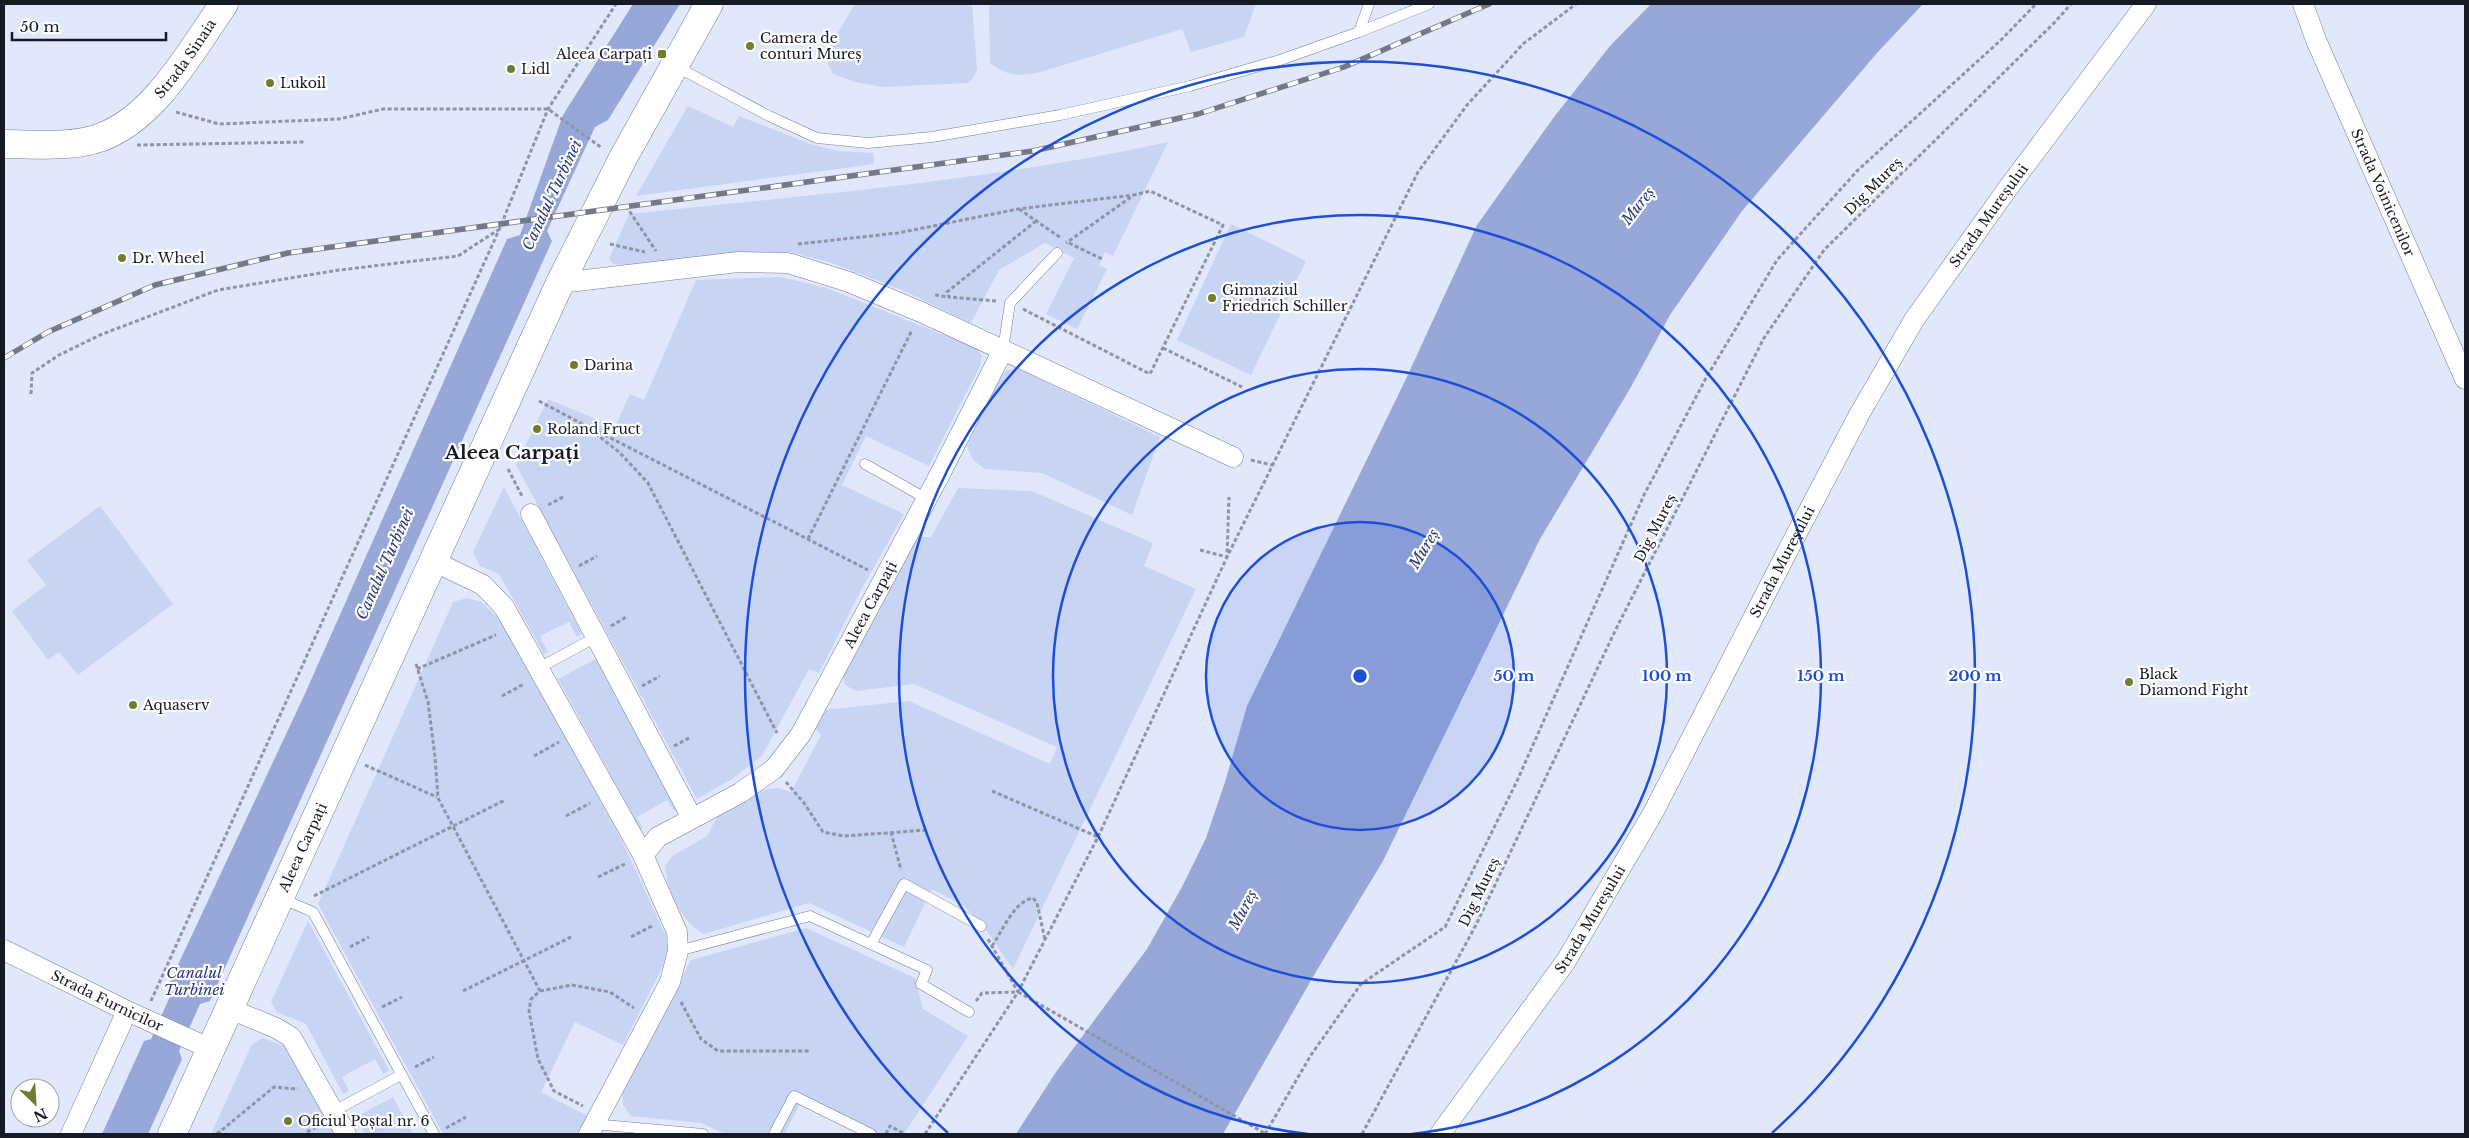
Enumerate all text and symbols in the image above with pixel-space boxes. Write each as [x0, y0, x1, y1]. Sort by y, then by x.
scale bar [12, 10, 166, 42]
street label: Strada Sinaia [151, 15, 220, 102]
text: 50 m [20, 17, 60, 36]
place label: Camera de conturi Mureș [760, 29, 862, 63]
marker: Camera de conturi Mureș [744, 40, 756, 52]
place label: Aleea Carpați [555, 45, 652, 63]
marker: Aleea Carpați [656, 48, 668, 60]
place label: Lidl [521, 60, 550, 78]
marker: Lidl [505, 63, 517, 75]
place label: Lukoil [280, 74, 327, 92]
marker: Lukoil [264, 77, 276, 89]
street label: Strada Voinicenilor [2347, 126, 2419, 260]
water label: Canalul Turbinei [518, 136, 586, 253]
street label: Dig Mureș [1840, 153, 1906, 219]
street label: Strada Mureșului [1945, 160, 2032, 271]
water label: Mureș [1616, 183, 1658, 229]
place label: Dr. Wheel [132, 249, 205, 267]
marker: Dr. Wheel [116, 252, 128, 264]
place label: Gimnaziul Friedrich Schiller [1222, 281, 1348, 315]
marker: Gimnaziul Friedrich Schiller [1206, 292, 1218, 304]
place label: Darina [584, 356, 633, 374]
marker: Darina [568, 359, 580, 371]
place label: Roland Fruct [547, 420, 641, 438]
marker: Roland Fruct [531, 423, 543, 435]
district label: Aleea Carpați [444, 441, 579, 464]
street label: Dig Mureș [1630, 491, 1680, 565]
street label: Strada Mureșului [1746, 503, 1819, 621]
water label: Canalul Turbinei [351, 504, 418, 622]
water label: Mureș [1404, 525, 1443, 573]
street label: Aleea Carpați [839, 558, 901, 652]
place label: Black Diamond Fight [2139, 665, 2249, 699]
text: 50 m [1494, 666, 1535, 685]
text: 100 m [1642, 666, 1692, 685]
text: 150 m [1797, 666, 1845, 685]
text: 200 m [1949, 666, 2002, 685]
centre of rings [1351, 667, 1369, 685]
marker: Black Diamond Fight [2123, 676, 2135, 688]
place label: Aquaserv [142, 696, 210, 714]
marker: Aquaserv [127, 699, 139, 711]
street label: Aleea Carpați [274, 800, 331, 896]
street label: Dig Mureș [1455, 854, 1503, 930]
street label: Strada Mureșului [1551, 862, 1629, 977]
water label: Mureș [1224, 886, 1261, 934]
water label: Canalul Turbinei [164, 963, 225, 999]
street label: Strada Furnicilor [48, 966, 166, 1035]
north arrow [10, 1078, 60, 1128]
text: N [31, 1104, 50, 1126]
place label: Oficiul Poștal nr. 6 [298, 1112, 429, 1130]
marker: Oficiul Poștal nr. 6 [282, 1115, 294, 1127]

